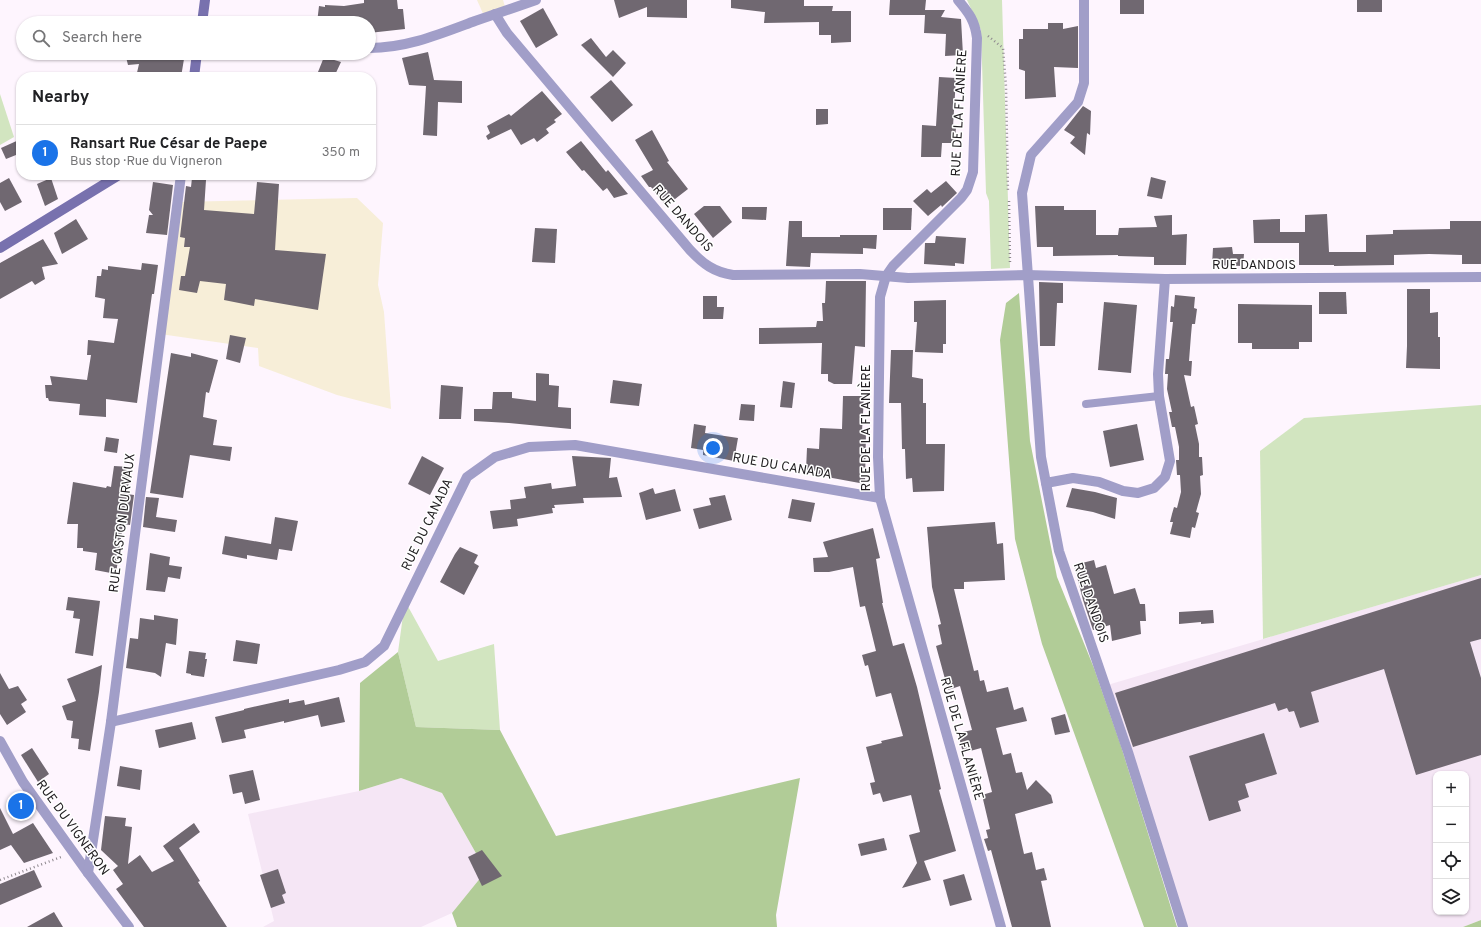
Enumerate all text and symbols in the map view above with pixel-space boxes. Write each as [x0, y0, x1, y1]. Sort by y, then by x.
search box [16, 16, 376, 60]
icon: search [30, 27, 52, 49]
text: Search here [62, 29, 142, 48]
street label: RUE DE LA FLANIÈRE [947, 49, 971, 177]
text: Nearby [32, 87, 89, 109]
text: Ransart Rue César de Paepe [70, 135, 267, 154]
text: 1 [42, 145, 48, 161]
text: 350 m [322, 145, 360, 161]
text: Bus stop · Rue du Vigneron [70, 154, 222, 170]
street label: RUE DANDOIS [648, 182, 716, 256]
street label: RUE DANDOIS [1212, 258, 1296, 274]
street label: RUE DE LA FLANIÈRE [857, 364, 875, 492]
your location [703, 438, 723, 458]
street label: RUE DU CANADA [731, 450, 833, 484]
street label: RUE GASTON DURVAUX [107, 452, 140, 594]
street label: RUE DU CANADA [399, 476, 457, 574]
street label: RUE DANDOIS [1069, 561, 1111, 645]
street label: RUE DE LA FLANIÈRE [936, 675, 988, 802]
map controls [1433, 771, 1469, 915]
button: + [1433, 771, 1469, 807]
street label: RUE DU VIGNERON [32, 777, 112, 879]
pin: 1 [8, 791, 34, 821]
button: − [1433, 807, 1469, 843]
button: locate [1433, 843, 1469, 879]
button: layers [1433, 879, 1469, 915]

